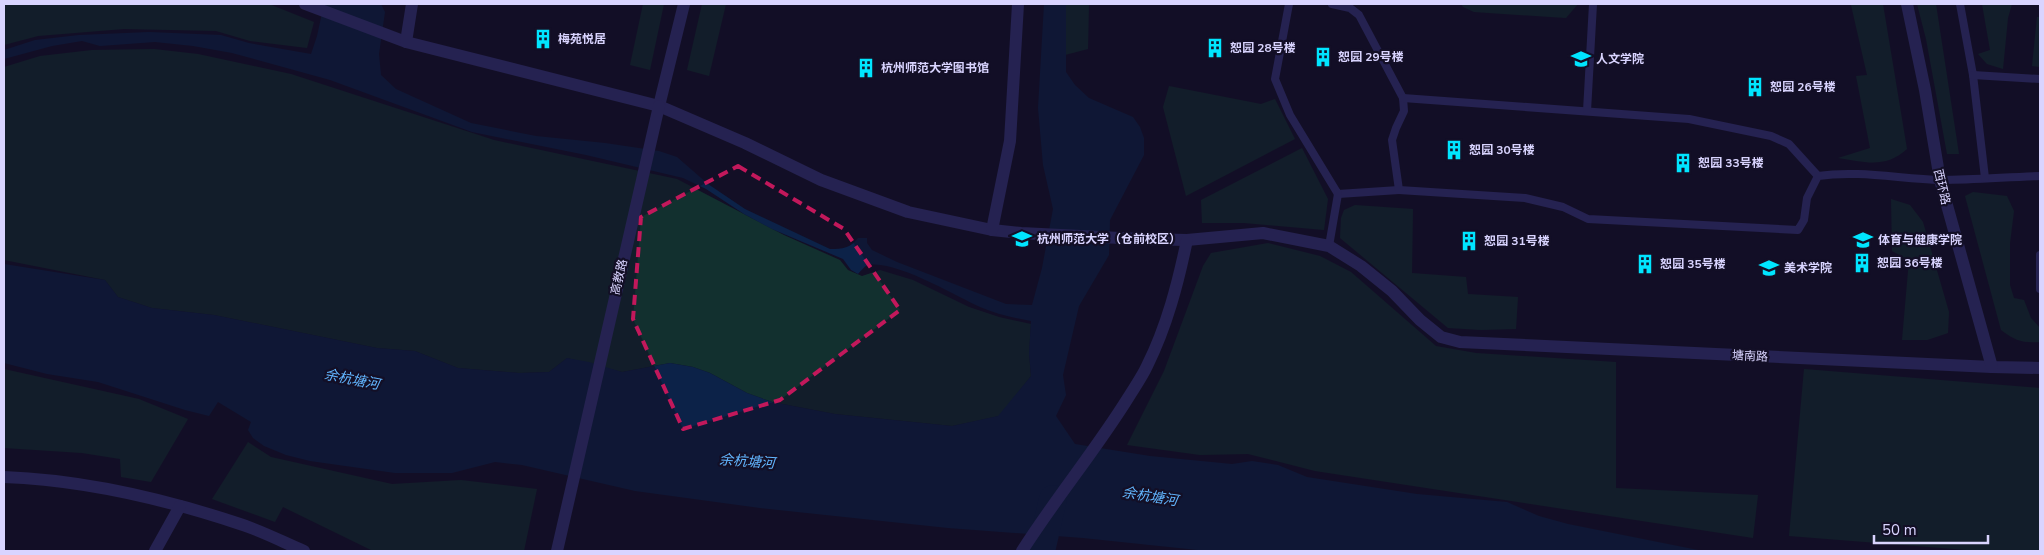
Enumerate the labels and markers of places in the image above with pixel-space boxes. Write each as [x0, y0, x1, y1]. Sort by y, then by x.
building icon: 梅苑悦居 [532, 28, 554, 50]
place label: 梅苑悦居 [558, 31, 606, 47]
building icon: 恕园 28号楼 [1204, 37, 1226, 59]
place label: 恕园 28号楼 [1230, 40, 1296, 56]
building icon: 恕园 29号楼 [1312, 46, 1334, 68]
school or university icon: 人文学院 [1570, 48, 1592, 70]
place label: 恕园 29号楼 [1338, 49, 1404, 65]
place label: 人文学院 [1596, 51, 1644, 67]
building icon: 杭州师范大学图书馆 [855, 57, 877, 79]
place label: 杭州师范大学图书馆 [881, 60, 989, 76]
building icon: 恕园 26号楼 [1744, 76, 1766, 98]
place label: 恕园 26号楼 [1770, 79, 1836, 95]
building icon: 恕园 30号楼 [1443, 139, 1465, 161]
place label: 恕园 30号楼 [1469, 142, 1535, 158]
building icon: 恕园 33号楼 [1672, 152, 1694, 174]
place label: 恕园 33号楼 [1698, 155, 1764, 171]
school or university icon: 杭州师范大学（仓前校区） [1011, 228, 1033, 250]
school or university icon: 体育与健康学院 [1852, 229, 1874, 251]
building icon: 恕园 31号楼 [1458, 230, 1480, 252]
place label: 杭州师范大学（仓前校区） [1037, 231, 1181, 247]
place label: 体育与健康学院 [1878, 232, 1962, 248]
place label: 恕园 31号楼 [1484, 233, 1550, 249]
building icon: 恕园 36号楼 [1851, 252, 1873, 274]
building icon: 恕园 35号楼 [1634, 253, 1656, 275]
place label: 恕园 36号楼 [1877, 255, 1943, 271]
place label: 恕园 35号楼 [1660, 256, 1726, 272]
school or university icon: 美术学院 [1758, 257, 1780, 279]
place label: 美术学院 [1784, 260, 1832, 276]

